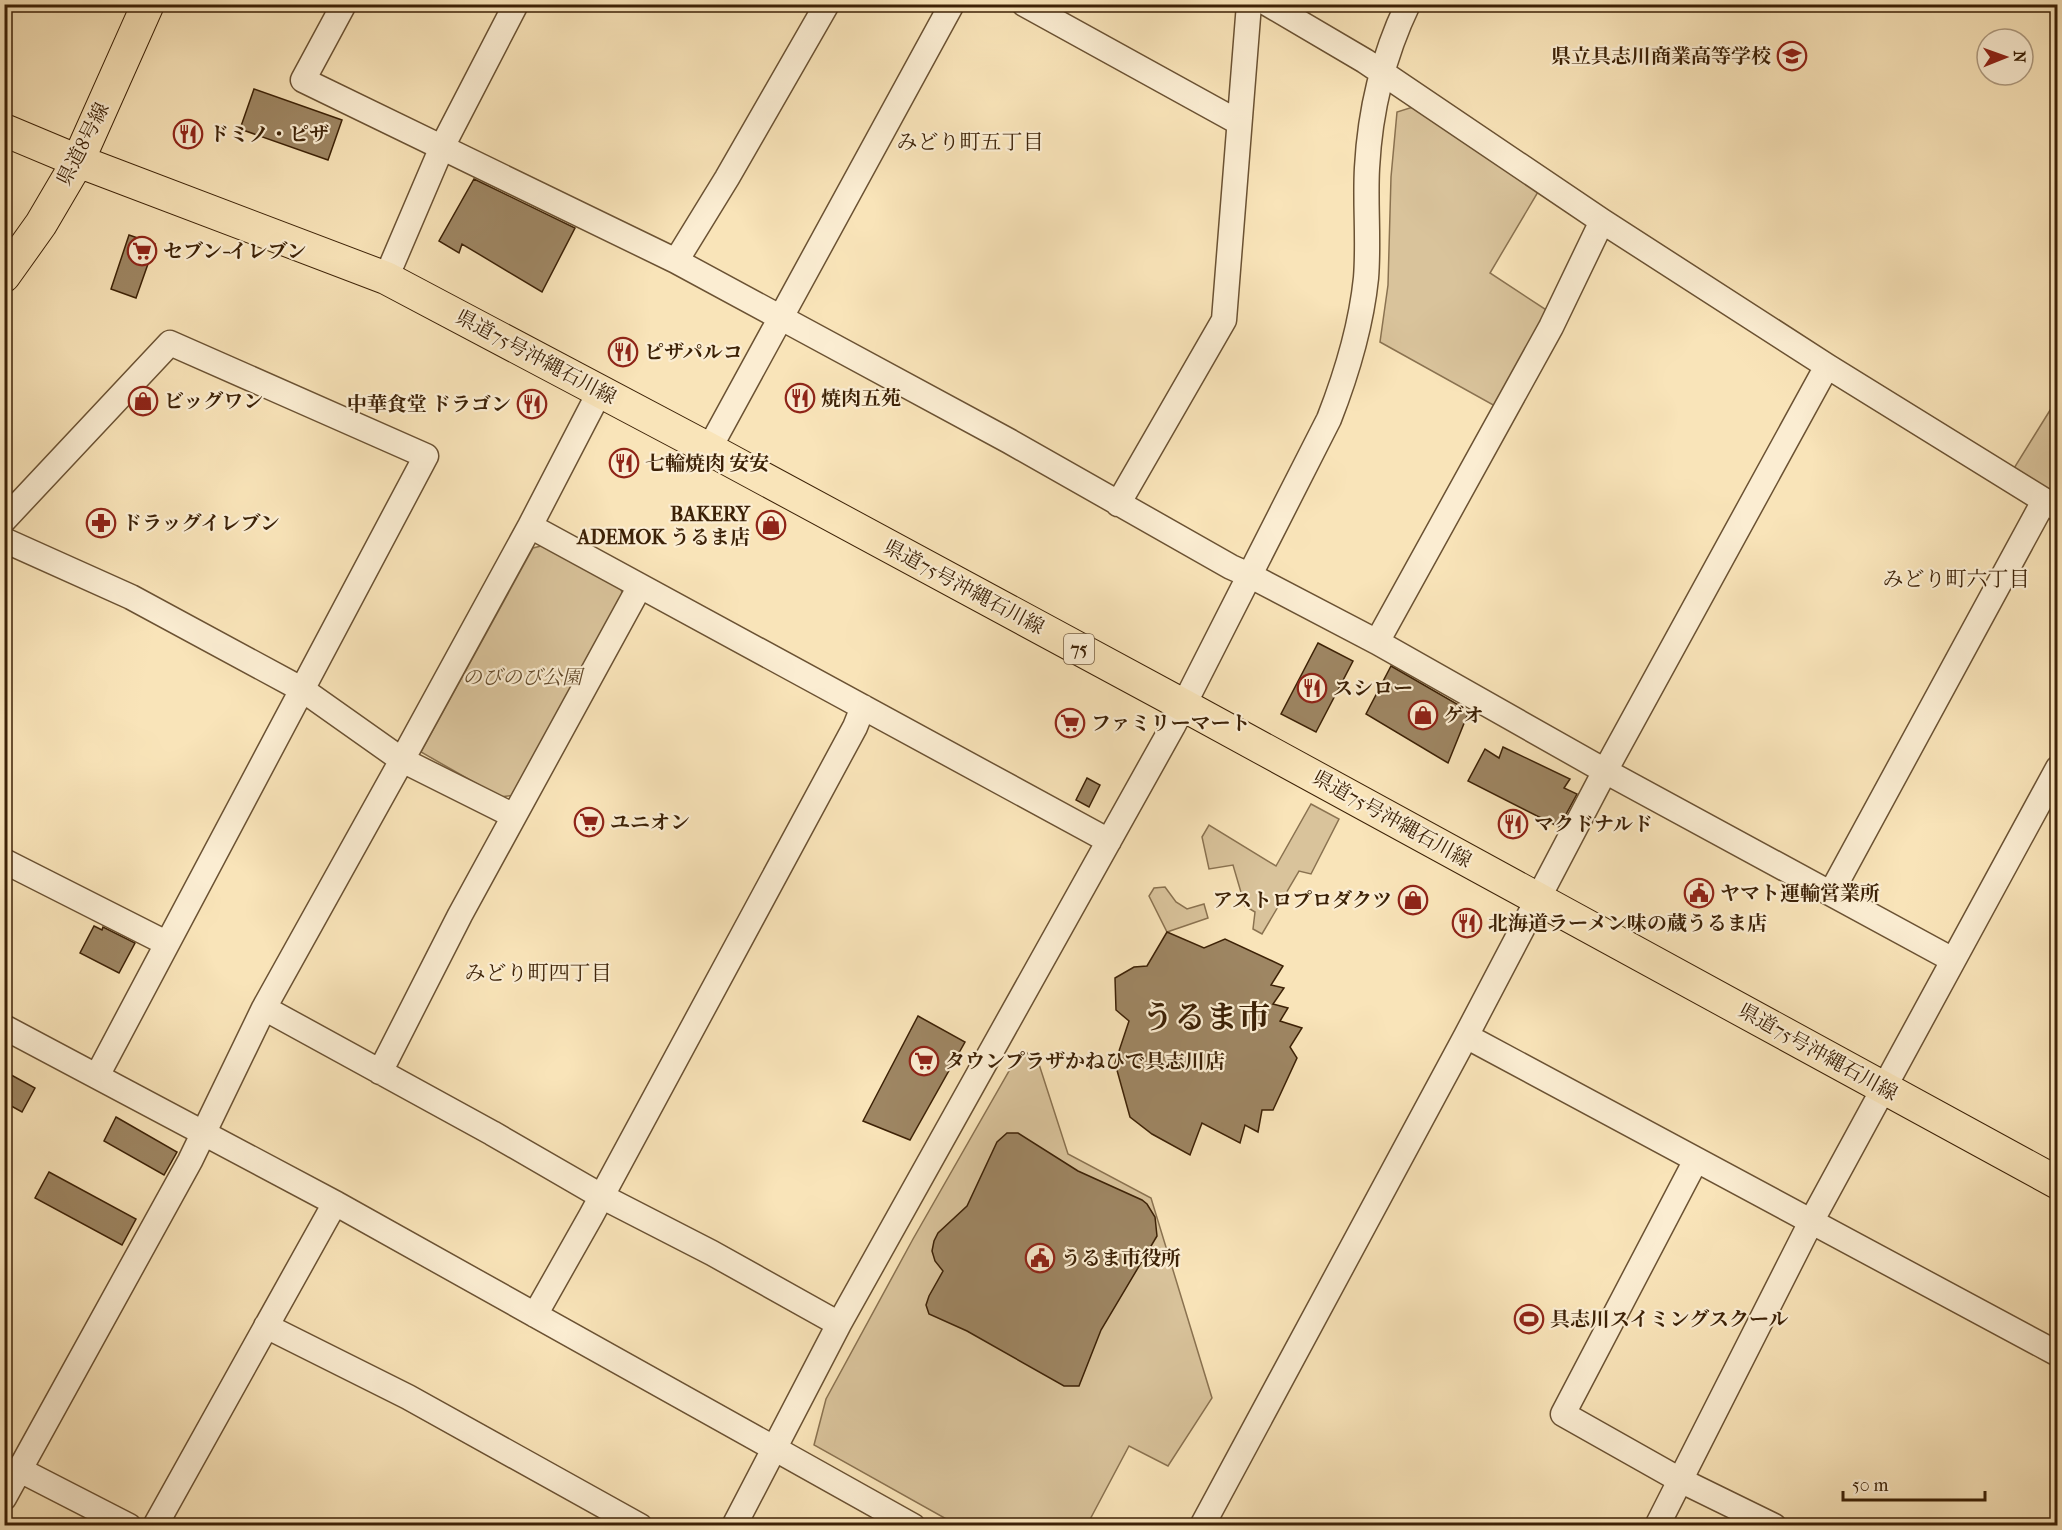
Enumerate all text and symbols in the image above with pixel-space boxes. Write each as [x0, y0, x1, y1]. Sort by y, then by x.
north arrow [1975, 27, 2035, 87]
school or university icon: 県立具志川商業高等学校 [1776, 40, 1808, 72]
place label: 県立具志川商業高等学校 [1551, 45, 1771, 68]
text: N [2010, 51, 2029, 64]
street label: 県道8号線 [52, 99, 114, 189]
restaurant icon: ドミノ・ピザ [172, 118, 204, 150]
place label: ドミノ・ピザ [209, 123, 329, 146]
district label: みどり町五丁目 [897, 130, 1044, 154]
supermarket icon: セブン-イレブン [126, 235, 158, 267]
place label: セブン-イレブン [163, 240, 307, 263]
street label: 県道75号沖縄石川線 [452, 305, 620, 409]
restaurant icon: ピザパルコ [607, 336, 639, 368]
place label: ピザパルコ [644, 341, 743, 364]
restaurant icon: 焼肉五苑 [784, 382, 816, 414]
shop icon: ビッグワン [127, 385, 159, 417]
place label: 焼肉五苑 [821, 387, 901, 410]
restaurant icon: 中華食堂 ドラゴン [516, 388, 548, 420]
place label: ビッグワン [164, 390, 263, 413]
place label: 中華食堂 ドラゴン [347, 393, 511, 416]
restaurant icon: 七輪焼肉 安安 [608, 447, 640, 479]
place label: 七輪焼肉 安安 [645, 452, 769, 475]
place label: BAKERY ADEMOK うるま店 [575, 503, 751, 549]
pharmacy icon: ドラッグイレブン [85, 507, 117, 539]
shop icon: BAKERY ADEMOK うるま店 [755, 509, 787, 541]
place label: ドラッグイレブン [122, 512, 280, 535]
street label: 県道75号沖縄石川線 [880, 535, 1048, 639]
district label: みどり町六丁目 [1883, 567, 2030, 591]
road number: 75 [1064, 634, 1094, 664]
park label: のびのび公園 [462, 666, 585, 689]
restaurant icon: スシロー [1296, 672, 1328, 704]
place label: スシロー [1333, 677, 1413, 700]
shop icon: ゲオ [1407, 699, 1439, 731]
place label: ゲオ [1444, 704, 1484, 727]
supermarket icon: ファミリーマート [1054, 707, 1086, 739]
place label: ファミリーマート [1091, 712, 1251, 735]
street label: 県道75号沖縄石川線 [1308, 766, 1476, 872]
supermarket icon: ユニオン [573, 806, 605, 838]
restaurant icon: マクドナルド [1497, 808, 1529, 840]
place label: ユニオン [610, 811, 690, 834]
place label: マクドナルド [1534, 813, 1653, 836]
public building icon: ヤマト運輸営業所 [1683, 877, 1715, 909]
place label: ヤマト運輸営業所 [1720, 882, 1880, 905]
shop icon: アストロプロダクツ [1397, 884, 1429, 916]
place label: アストロプロダクツ [1213, 889, 1392, 912]
restaurant icon: 北海道ラーメン味の蔵うるま店 [1451, 907, 1483, 939]
place label: 北海道ラーメン味の蔵うるま店 [1488, 912, 1767, 935]
district label: みどり町四丁目 [465, 961, 612, 985]
district label: うるま市 [1142, 999, 1270, 1036]
street label: 県道75号沖縄石川線 [1734, 999, 1902, 1105]
supermarket icon: タウンプラザかねひで具志川店 [908, 1045, 940, 1077]
place label: タウンプラザかねひで具志川店 [945, 1050, 1225, 1073]
public building icon: うるま市役所 [1024, 1242, 1056, 1274]
place label: うるま市役所 [1061, 1247, 1181, 1270]
sports icon: 具志川スイミングスクール [1513, 1303, 1545, 1335]
place label: 具志川スイミングスクール [1550, 1308, 1789, 1331]
scale bar [1843, 1464, 1986, 1502]
text: 50 m [1852, 1475, 1889, 1496]

